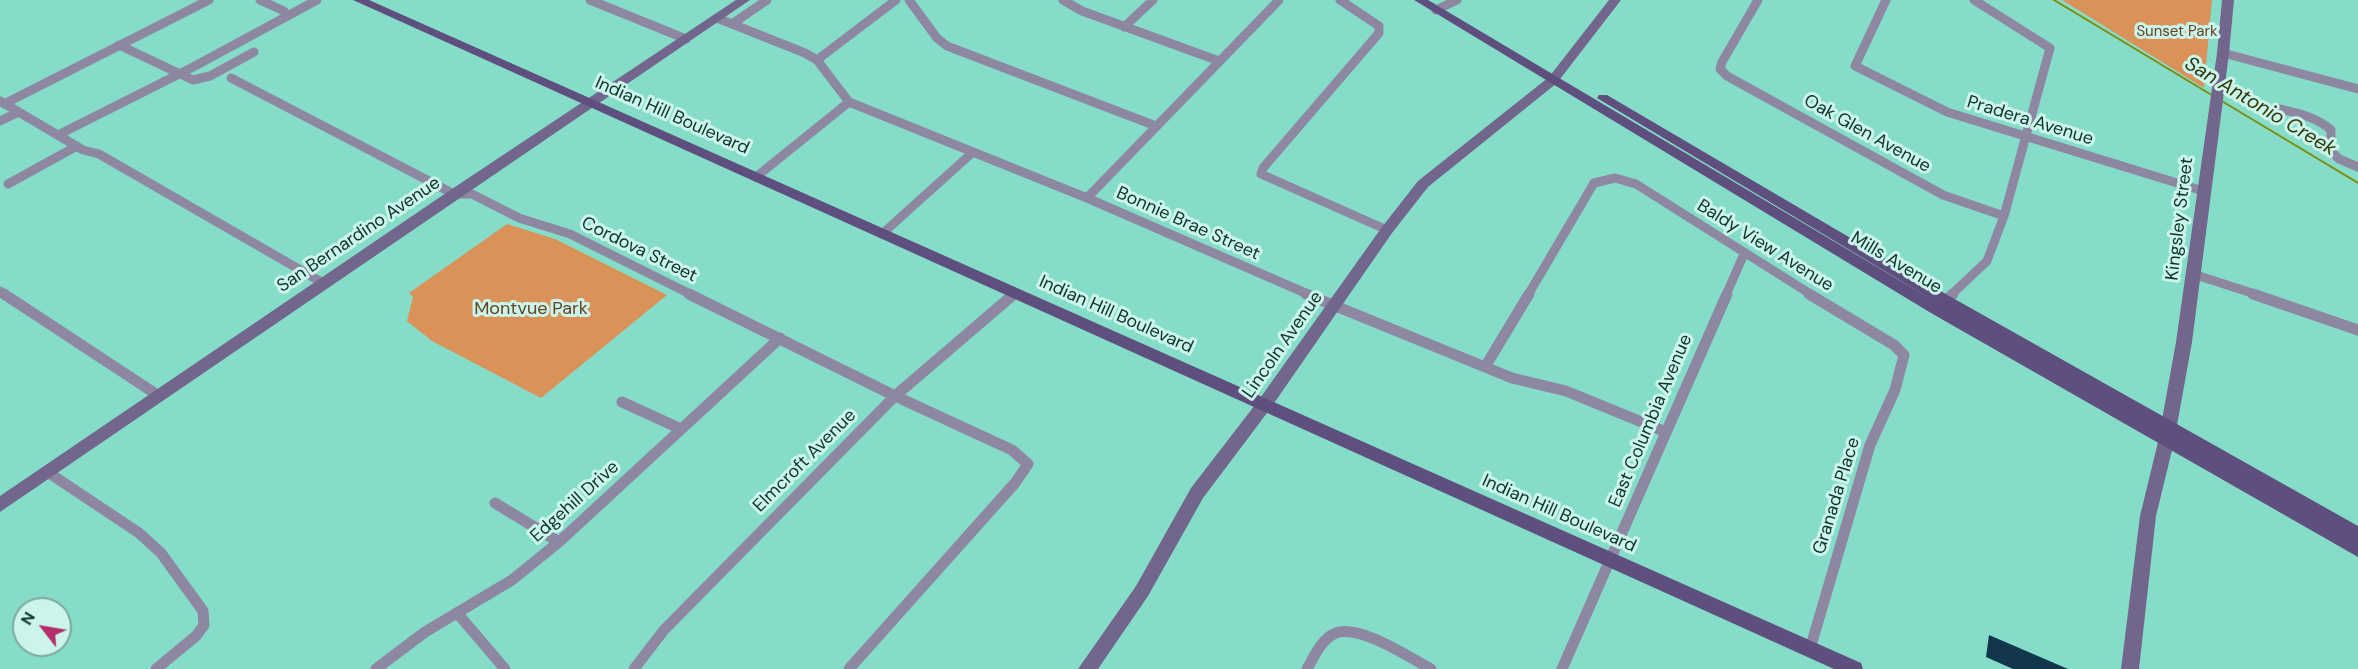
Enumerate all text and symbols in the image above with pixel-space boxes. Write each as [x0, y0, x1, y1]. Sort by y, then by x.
park label: Sunset Park [2136, 23, 2218, 41]
water label: San Antonio Creek [2180, 52, 2340, 162]
street label: Indian Hill Boulevard [592, 72, 752, 160]
street label: Oak Glen Avenue [1800, 90, 1934, 178]
street label: Pradera Avenue [1964, 92, 2096, 150]
street label: Kingsley Street [2162, 156, 2198, 282]
street label: San Bernardino Avenue [273, 172, 445, 298]
street label: Bonnie Brae Street [1113, 183, 1263, 265]
street label: Baldy View Avenue [1693, 195, 1837, 297]
street label: Cordova Street [578, 213, 700, 287]
street label: Mills Avenue [1847, 227, 1945, 299]
street label: Indian Hill Boulevard [1036, 271, 1196, 359]
street label: Lincoln Avenue [1238, 287, 1328, 403]
park label: Montvue Park [474, 298, 588, 320]
street label: East Columbia Avenue [1605, 331, 1697, 511]
street label: Elmcroft Avenue [749, 405, 861, 517]
street label: Granada Place [1809, 435, 1865, 557]
street label: Edgehill Drive [526, 457, 624, 547]
street label: Indian Hill Boulevard [1479, 470, 1639, 558]
north arrow [12, 597, 72, 657]
text: N [16, 608, 40, 629]

